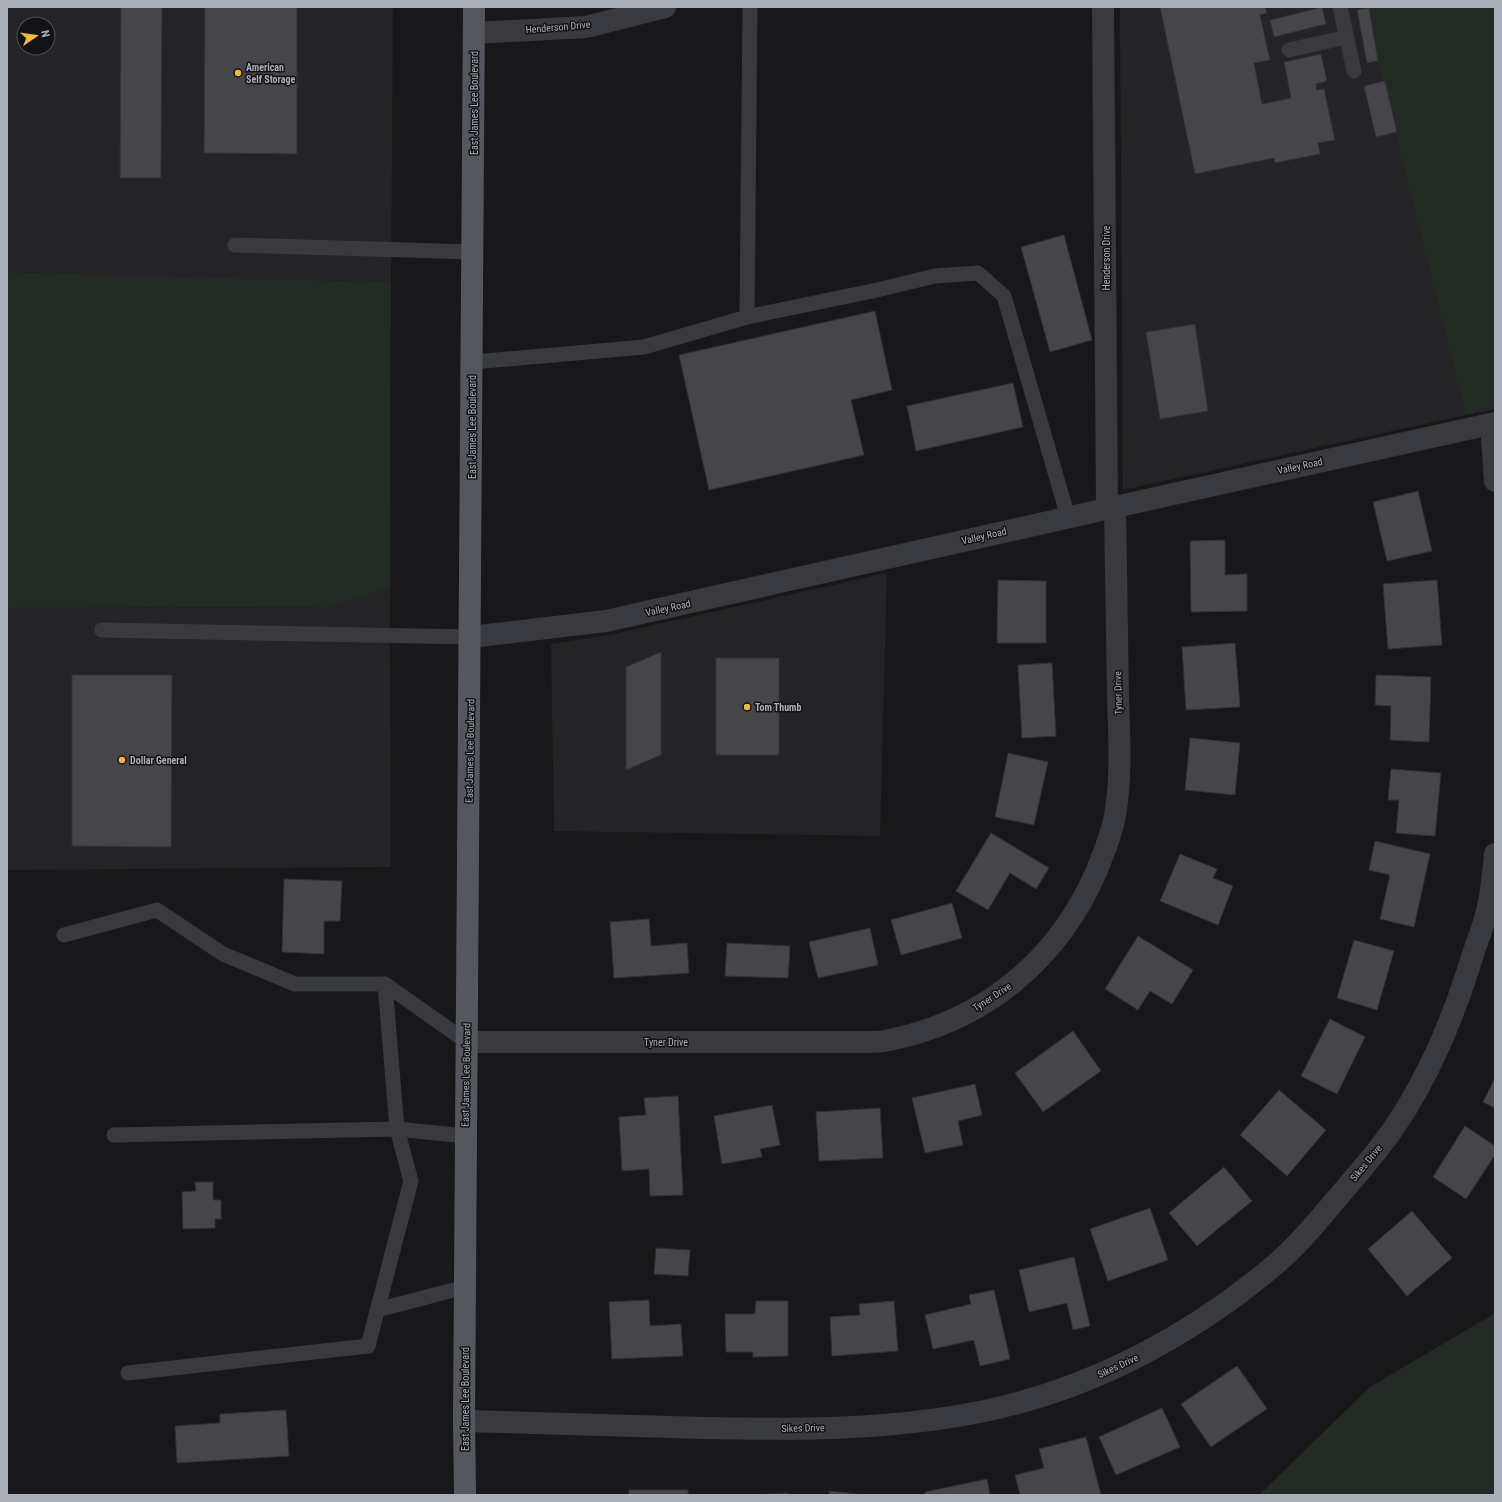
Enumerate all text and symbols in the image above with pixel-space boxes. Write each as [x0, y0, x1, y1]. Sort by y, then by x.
north arrow [16, 16, 56, 56]
street label: Henderson Drive [525, 19, 591, 35]
text: N [38, 29, 52, 39]
street label: East James Lee Boulevard [469, 51, 480, 155]
place label: American Self Storage [246, 62, 295, 85]
marker: American Self Storage [233, 68, 243, 78]
street label: Henderson Drive [1101, 225, 1112, 291]
street label: East James Lee Boulevard [467, 375, 478, 479]
street label: Valley Road [1276, 456, 1324, 476]
street label: Valley Road [960, 525, 1008, 547]
street label: Valley Road [644, 598, 692, 618]
street label: Tyner Drive [1112, 671, 1124, 715]
street label: East James Lee Boulevard [464, 699, 476, 803]
marker: Tom Thumb [742, 702, 752, 712]
place label: Tom Thumb [755, 702, 802, 713]
marker: Dollar General [117, 755, 127, 765]
place label: Dollar General [130, 755, 187, 766]
street label: Tyner Drive [971, 980, 1014, 1014]
street label: East James Lee Boulevard [460, 1023, 472, 1127]
street label: Tyner Drive [644, 1037, 688, 1048]
street label: Sikes Drive [1348, 1142, 1384, 1183]
street label: East James Lee Boulevard [460, 1347, 471, 1451]
street label: Sikes Drive [1096, 1352, 1140, 1380]
street label: Sikes Drive [781, 1422, 825, 1434]

